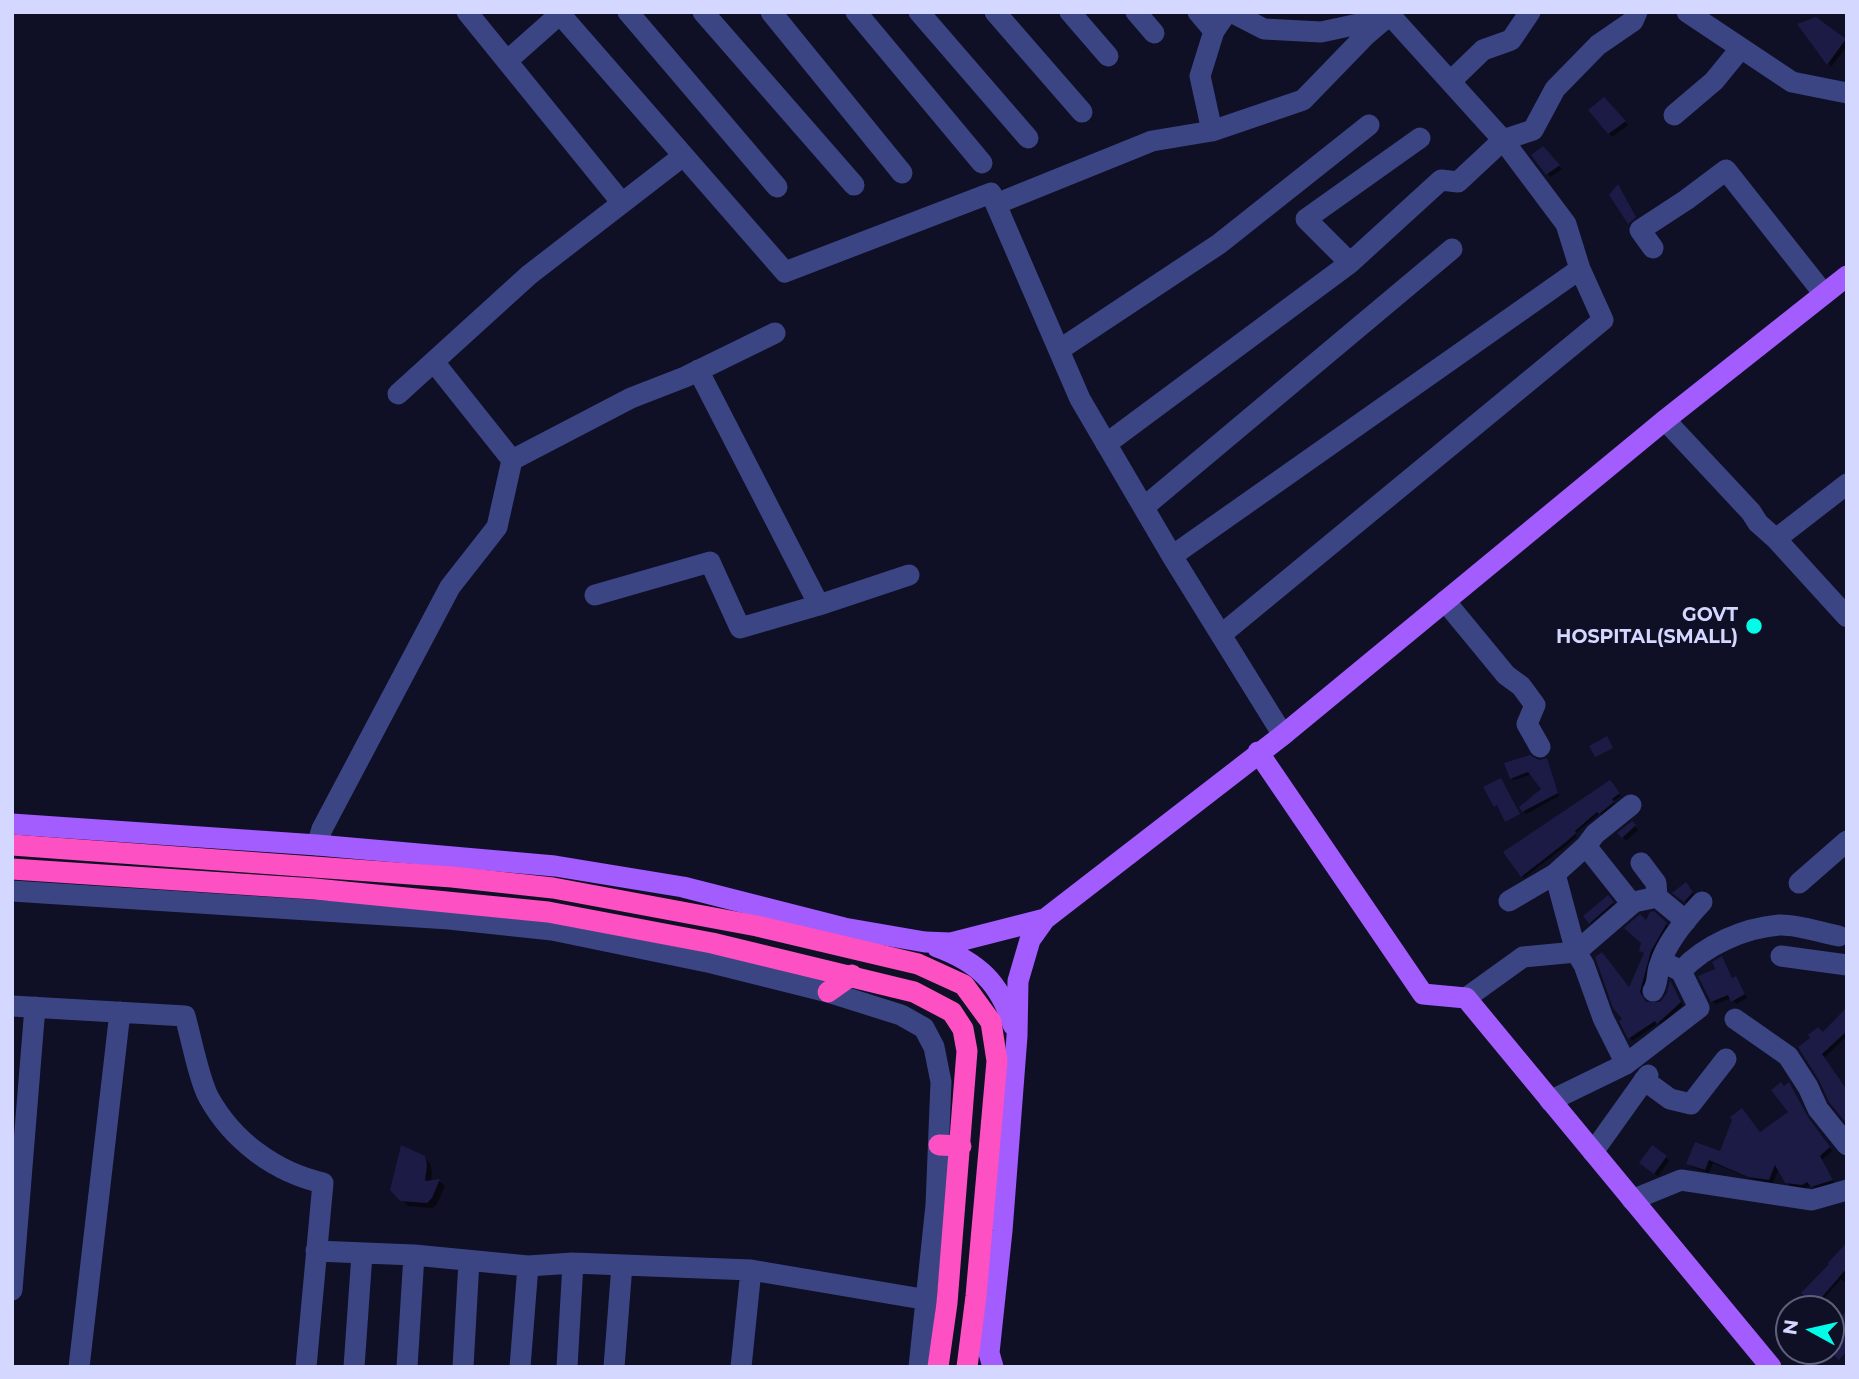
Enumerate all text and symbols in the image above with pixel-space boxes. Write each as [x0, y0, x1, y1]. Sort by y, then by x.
place label: GOVT HOSPITAL(SMALL) [1556, 604, 1738, 648]
marker: GOVT HOSPITAL(SMALL) [1744, 616, 1764, 636]
north arrow [1775, 1295, 1845, 1365]
text: N [1778, 1318, 1803, 1336]

